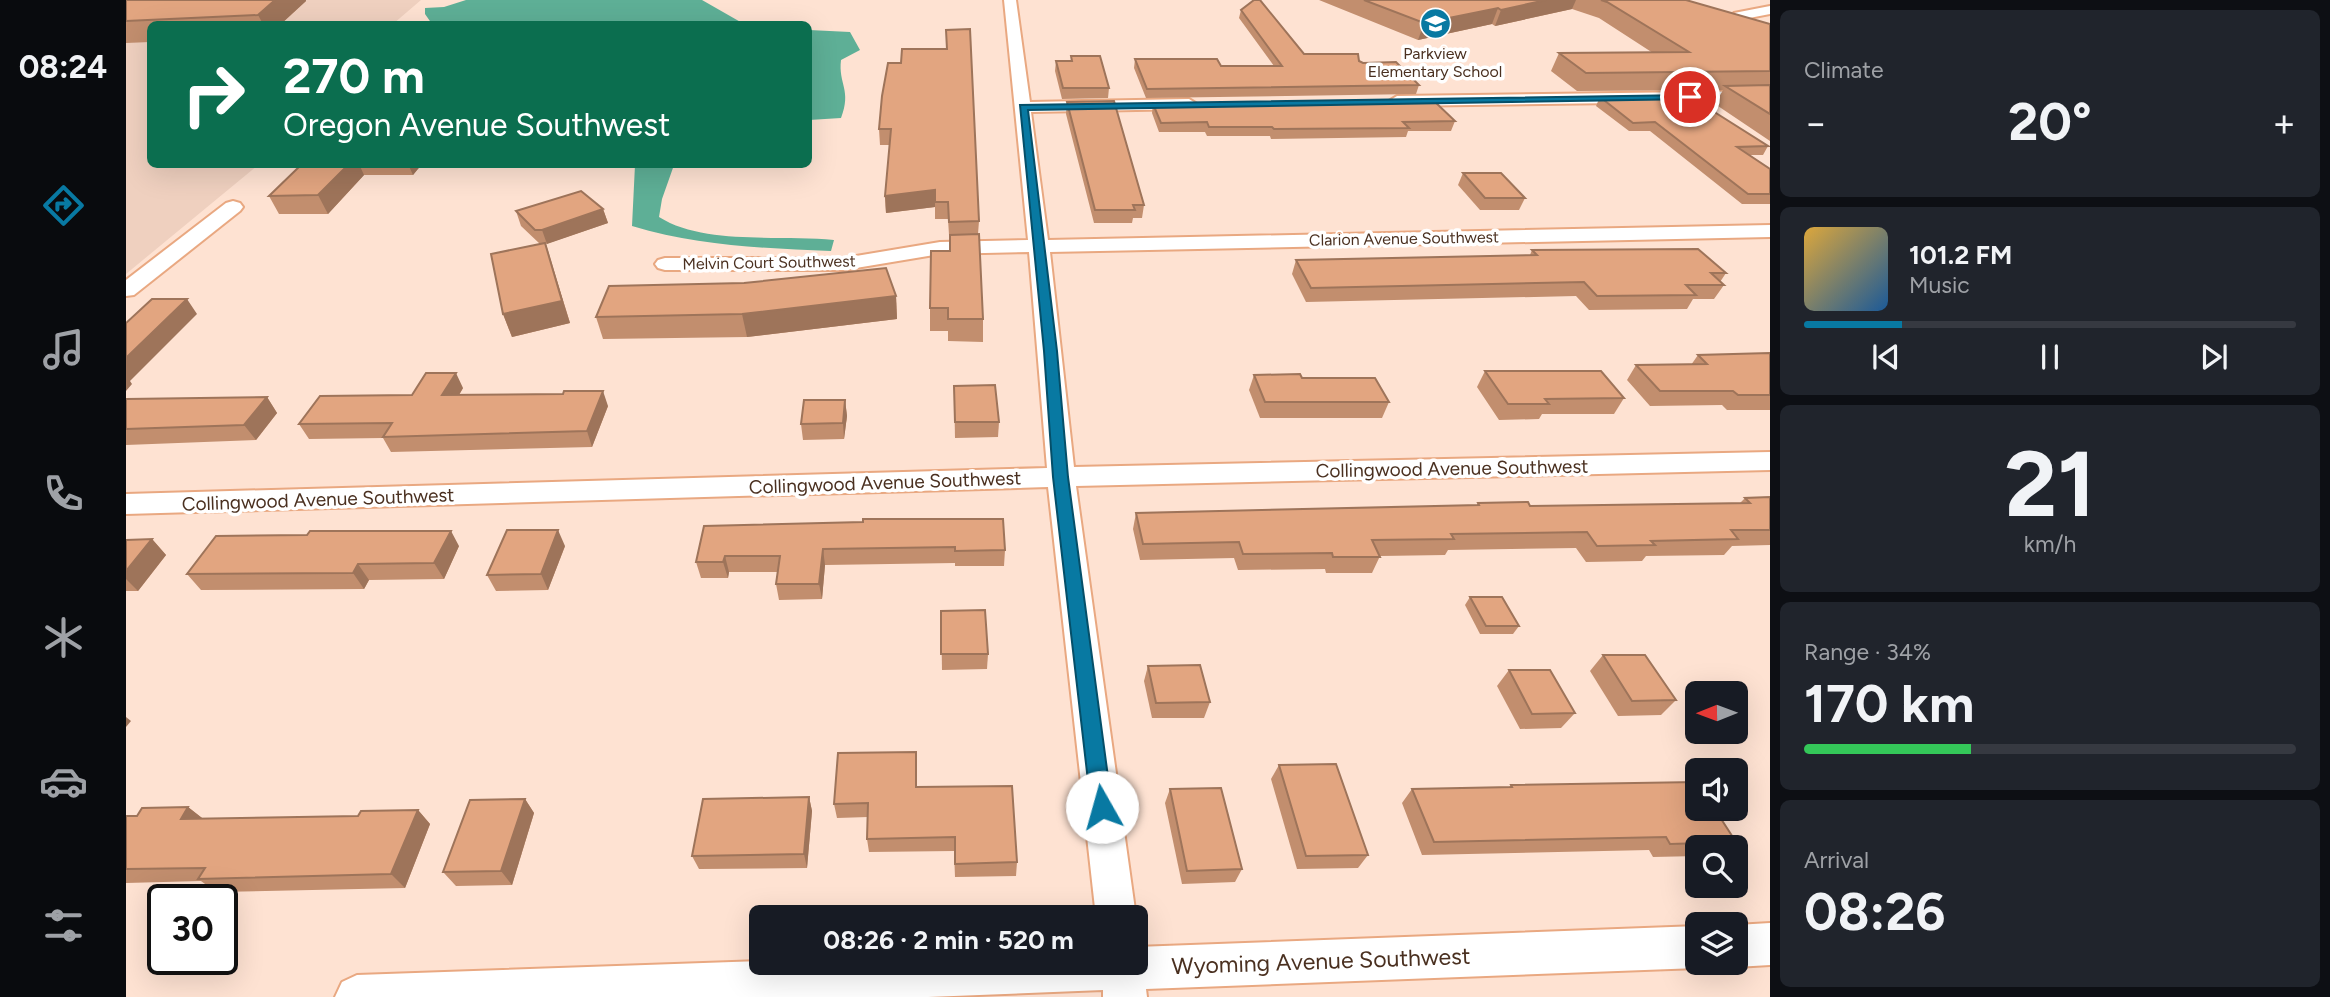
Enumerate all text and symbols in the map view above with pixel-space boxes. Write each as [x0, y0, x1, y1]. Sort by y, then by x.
school or university icon: Parkview Elementary School [1418, 7, 1452, 41]
place label: Parkview Elementary School [1368, 44, 1502, 81]
text: 270 m [283, 46, 425, 105]
text: 08:24 [19, 48, 107, 86]
icon: right [168, 49, 259, 140]
text: Climate [1804, 56, 1883, 84]
pin [1660, 67, 1720, 127]
icon: arrive [1671, 78, 1709, 116]
text: 20° [2008, 91, 2092, 153]
text: − [1804, 100, 1828, 146]
text: + [2272, 100, 2296, 146]
text: Oregon Avenue Southwest [283, 106, 670, 144]
icon: directions [39, 181, 88, 230]
street label: Clarion Avenue Southwest [1309, 227, 1499, 250]
text: 101.2 FM [1909, 239, 2012, 271]
street label: Melvin Court Southwest [682, 251, 856, 274]
text: Music [1909, 271, 1970, 299]
icon: music [39, 325, 88, 374]
icon: previous [1867, 338, 1905, 376]
icon: pause [2031, 338, 2069, 376]
icon: next [2195, 338, 2233, 376]
text: 21 [2004, 430, 2096, 539]
street label: Collingwood Avenue Southwest [1315, 455, 1589, 482]
street label: Collingwood Avenue Southwest [748, 466, 1022, 499]
icon: phone [39, 469, 88, 518]
street label: Collingwood Avenue Southwest [181, 483, 455, 516]
text: km/h [2024, 530, 2076, 558]
icon: climate [39, 613, 88, 662]
text: Range · 34% [1804, 638, 1931, 666]
text: 170 km [1804, 673, 1974, 735]
north arrow [1685, 681, 1748, 744]
map controls [1685, 681, 1748, 975]
icon: car [39, 757, 88, 806]
button: sound [1685, 758, 1748, 821]
position arrow [1065, 770, 1139, 844]
button: search [1685, 835, 1748, 898]
text: Arrival [1804, 846, 1869, 874]
text: 08:26 [1804, 881, 1945, 943]
speed limit sign: 30 [147, 884, 238, 975]
icon: filters [39, 901, 88, 950]
button: layers [1685, 912, 1748, 975]
text: 08:26 · 2 min · 520 m [823, 924, 1074, 956]
street label: Wyoming Avenue Southwest [1171, 942, 1471, 980]

